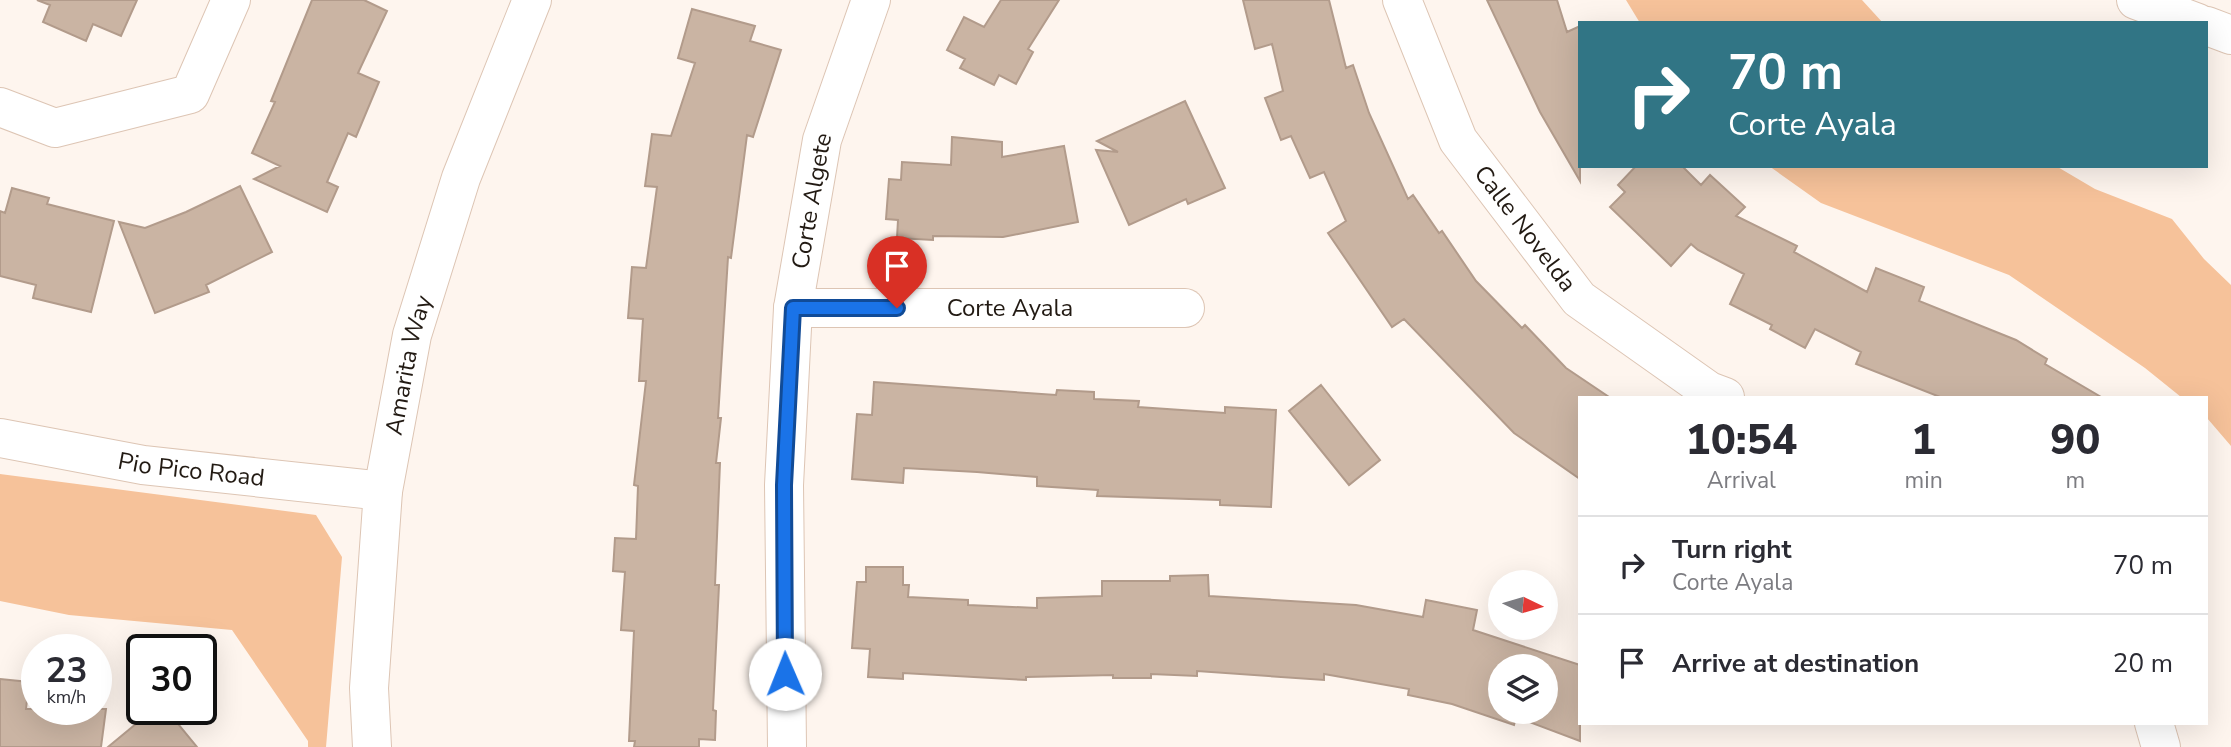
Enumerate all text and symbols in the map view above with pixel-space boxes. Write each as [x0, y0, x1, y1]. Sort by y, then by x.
text: 70 m [1728, 39, 1843, 106]
icon: right [1613, 49, 1704, 140]
text: Corte Ayala [1728, 103, 1897, 146]
street label: Corte Algete [784, 128, 839, 271]
street label: Calle Novelda [1467, 159, 1584, 298]
pin [867, 236, 927, 308]
icon: arrive [878, 247, 916, 285]
street label: Amarita Way [378, 291, 440, 438]
street label: Corte Ayala [947, 292, 1073, 324]
text: 10:54 [1685, 412, 1797, 469]
text: 1 [1911, 412, 1936, 469]
text: 90 [2050, 412, 2101, 469]
street label: Pio Pico Road [115, 445, 266, 494]
text: Arrival [1707, 465, 1776, 496]
text: min [1905, 465, 1943, 496]
text: m [2065, 465, 2085, 496]
text: Turn right [1672, 532, 1791, 567]
icon: right [1613, 546, 1651, 584]
text: 70 m [2113, 548, 2173, 583]
text: Corte Ayala [1672, 567, 1793, 598]
north arrow [1488, 570, 1558, 640]
map controls [1488, 570, 1558, 724]
speed limit sign: 30 [126, 634, 217, 725]
position arrow [748, 637, 822, 711]
icon: arrive [1613, 644, 1651, 682]
text: Arrive at destination [1672, 646, 1919, 681]
text: 20 m [2113, 646, 2173, 681]
text: 23 [45, 647, 88, 694]
button: layers [1488, 654, 1558, 724]
text: km/h [47, 685, 86, 709]

